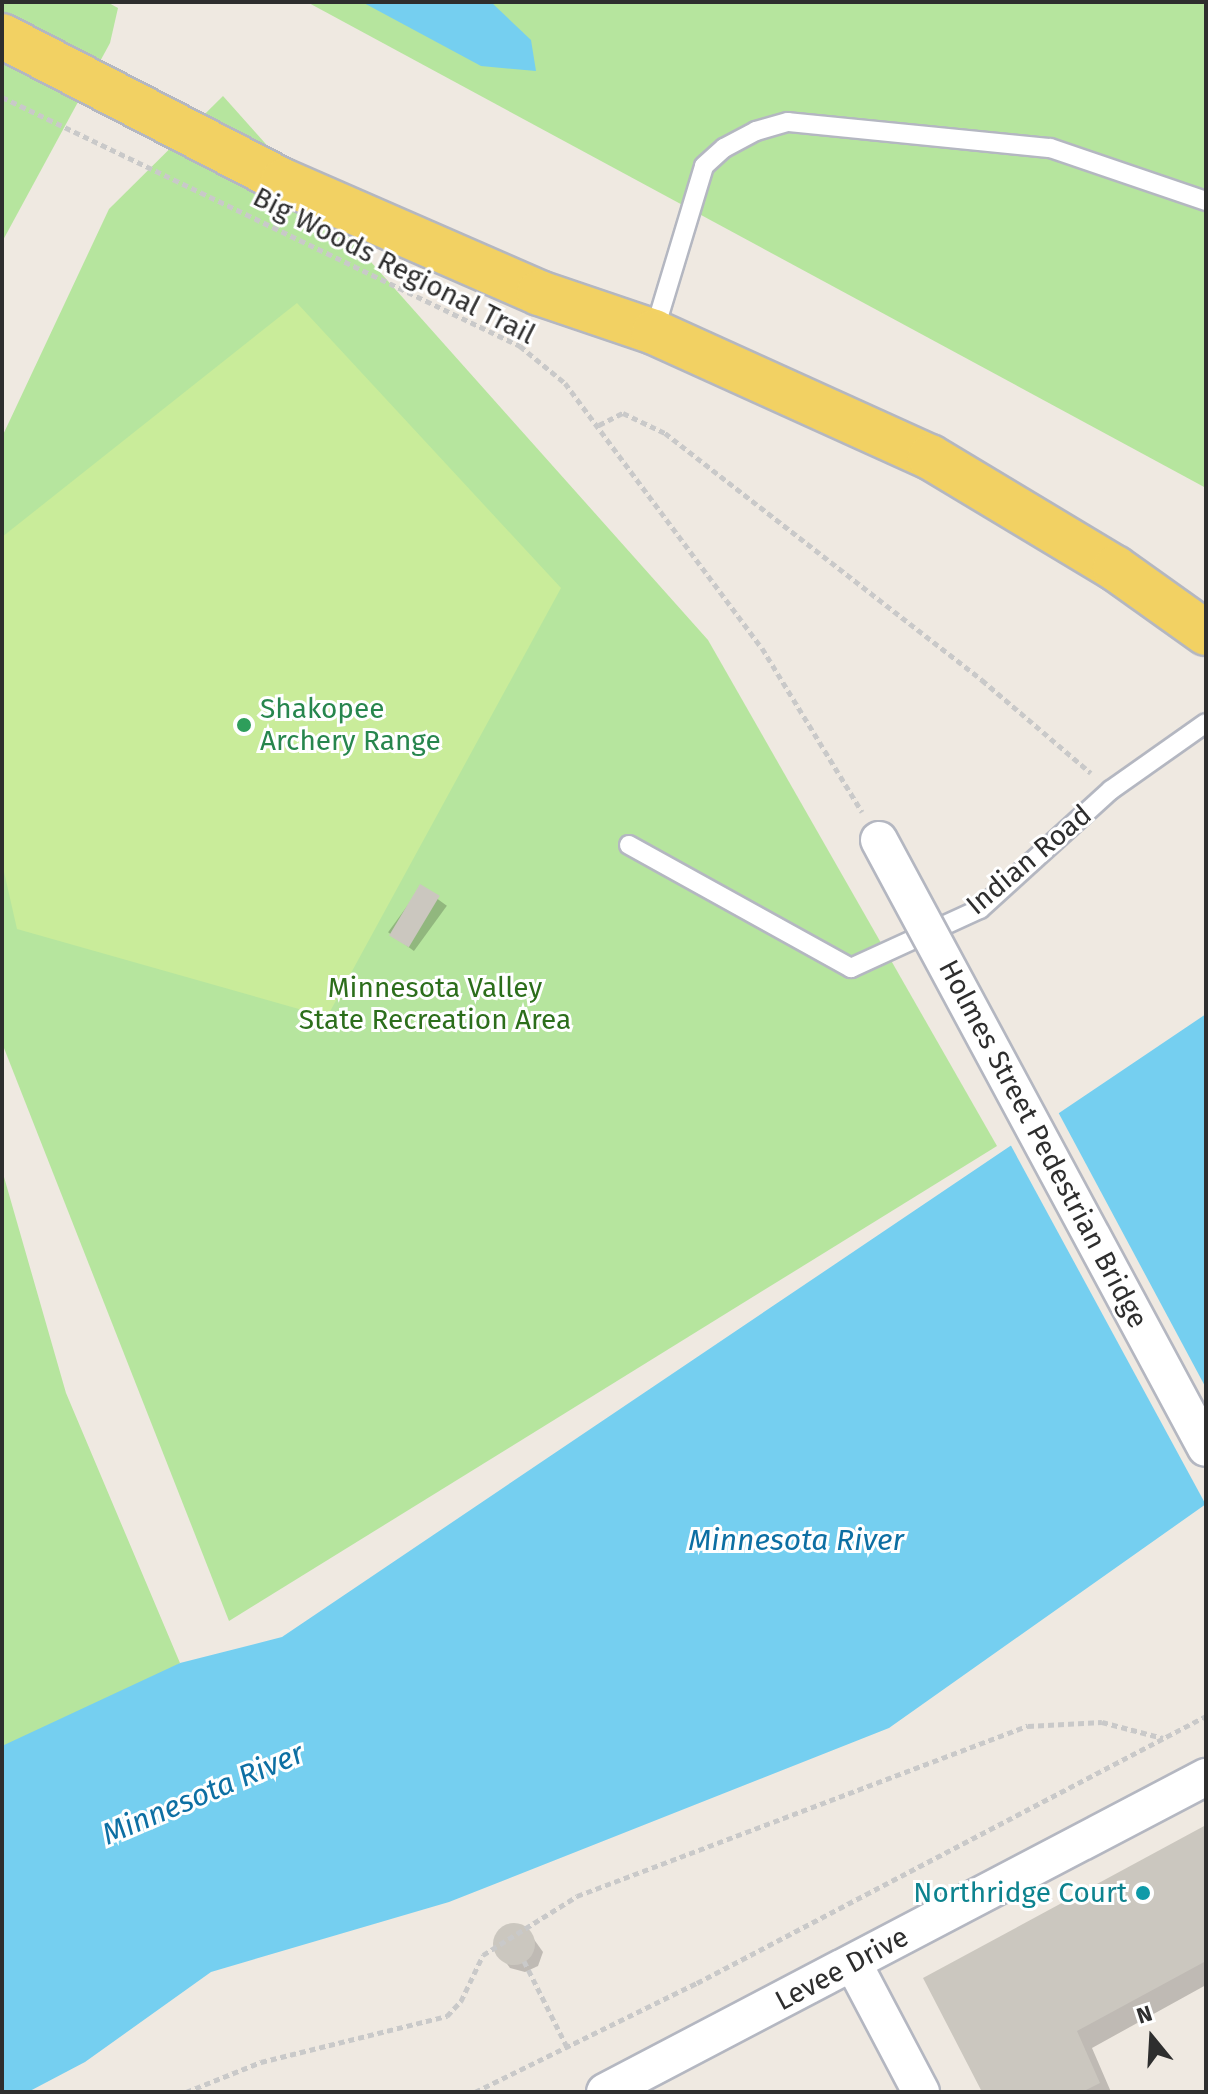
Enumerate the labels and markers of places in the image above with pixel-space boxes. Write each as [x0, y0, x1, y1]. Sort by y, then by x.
place label: Shakopee Archery Range [260, 692, 441, 758]
marker: Shakopee Archery Range [235, 716, 253, 734]
place label: Northridge Court [913, 1876, 1127, 1910]
marker: Northridge Court [1134, 1884, 1152, 1902]

